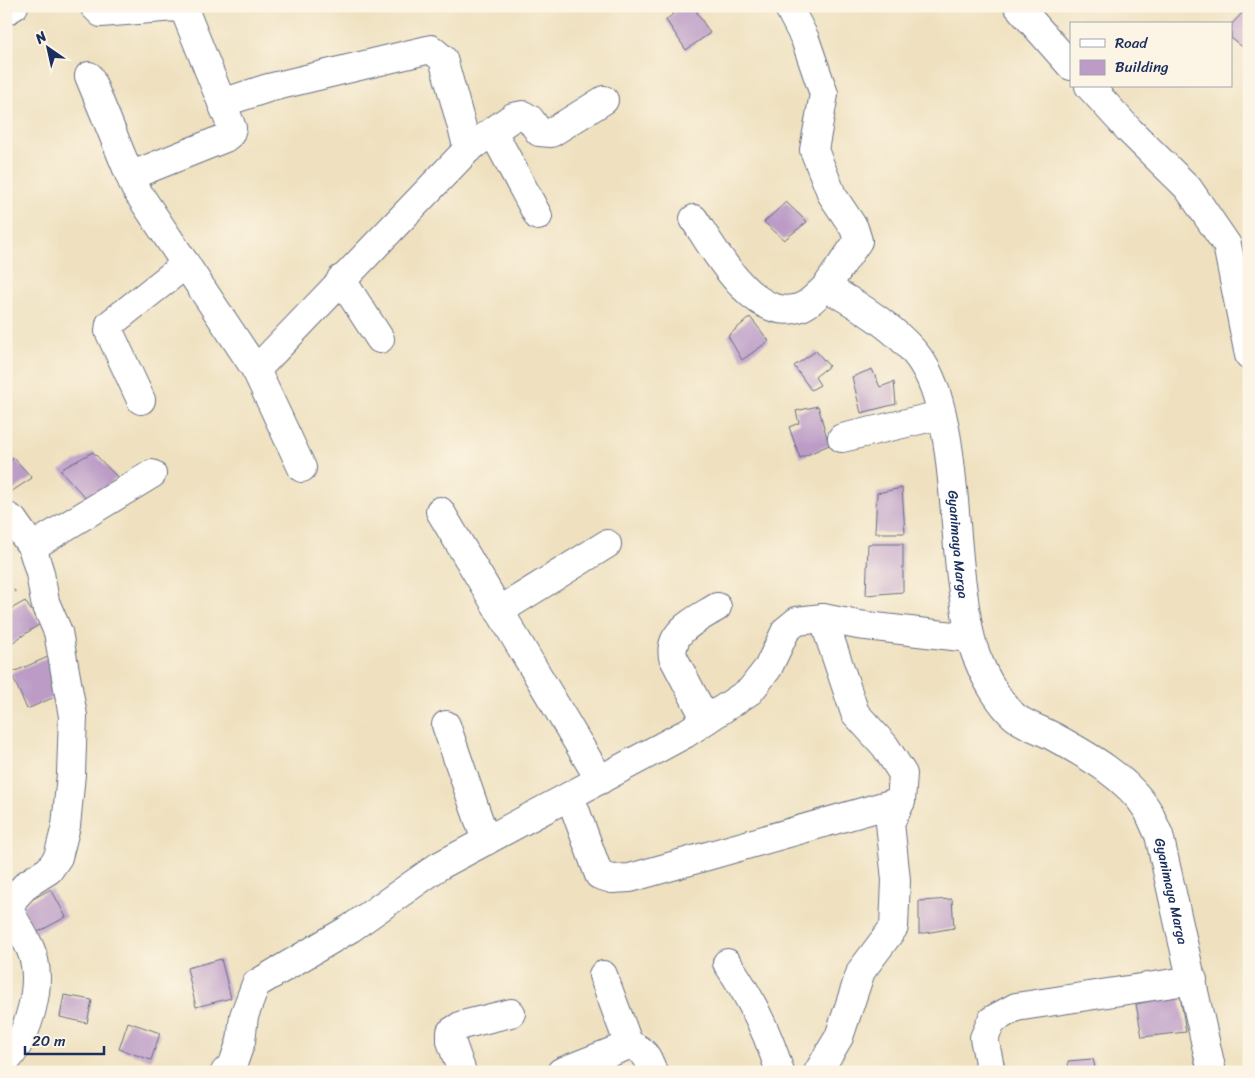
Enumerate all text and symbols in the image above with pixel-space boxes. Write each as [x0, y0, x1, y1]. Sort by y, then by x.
north arrow [22, 22, 72, 72]
legend [1070, 22, 1232, 88]
text: N [29, 24, 52, 51]
text: Road [1115, 30, 1148, 56]
text: Building [1115, 54, 1169, 80]
street label: Gyanimaya Marga [941, 489, 976, 600]
street label: Gyanimaya Marga [1148, 835, 1196, 947]
scale bar [25, 1023, 104, 1055]
text: 20 m [32, 1028, 66, 1054]

